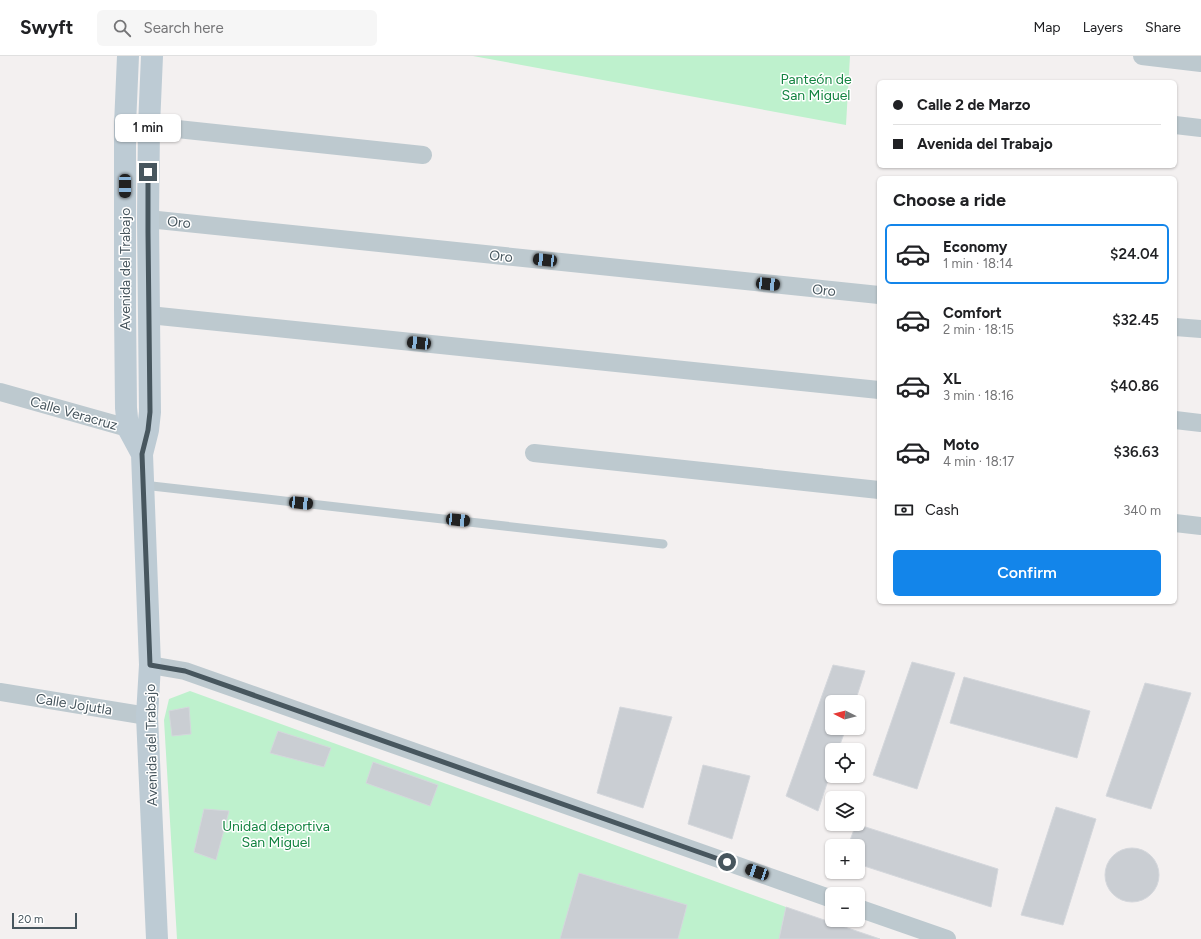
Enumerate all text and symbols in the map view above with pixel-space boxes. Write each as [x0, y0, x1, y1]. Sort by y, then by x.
search box [97, 10, 377, 46]
text: Swyft [20, 16, 73, 39]
icon: search [111, 17, 133, 39]
text: Search here [143, 19, 224, 37]
text: Map [1033, 19, 1061, 36]
text: Layers [1083, 19, 1123, 36]
text: Share [1145, 19, 1181, 36]
park label: Panteón de San Miguel [780, 71, 852, 104]
text: Calle 2 de Marzo [917, 96, 1031, 114]
callout: 1 min [115, 114, 181, 142]
text: 1 min [133, 120, 163, 135]
text: Avenida del Trabajo [917, 135, 1053, 153]
route end [139, 163, 157, 181]
car [119, 174, 131, 198]
text: Choose a ride [893, 189, 1006, 211]
street label: Avenida del Trabajo [117, 208, 134, 330]
street label: Oro [166, 213, 192, 232]
icon: car [895, 236, 931, 272]
text: Economy [943, 238, 1008, 256]
text: $24.04 [1110, 245, 1159, 263]
street label: Oro [488, 247, 514, 266]
car [532, 253, 558, 267]
text: 1 min · 18:14 [943, 256, 1013, 271]
car [755, 277, 781, 291]
street label: Oro [811, 281, 837, 300]
icon: car [895, 302, 931, 338]
text: Comfort [943, 304, 1002, 322]
text: $32.45 [1112, 311, 1159, 329]
text: 2 min · 18:15 [943, 322, 1014, 337]
car [406, 336, 432, 350]
icon: car [895, 368, 931, 404]
text: XL [943, 370, 961, 388]
text: $40.86 [1110, 377, 1159, 395]
text: 3 min · 18:16 [943, 388, 1014, 403]
street label: Calle Veracruz [28, 393, 120, 434]
icon: car [895, 434, 931, 470]
text: Moto [943, 436, 979, 454]
text: $36.63 [1113, 443, 1159, 461]
text: 4 min · 18:17 [943, 454, 1014, 469]
car [288, 496, 314, 510]
icon: cash [893, 499, 915, 521]
text: Cash [925, 501, 959, 519]
text: 340 m [1123, 503, 1161, 518]
car [445, 513, 471, 527]
button: Confirm [893, 550, 1161, 596]
street label: Avenida del Trabajo [142, 684, 161, 806]
street label: Calle Jojutla [35, 690, 113, 719]
north arrow [825, 695, 865, 735]
map controls [825, 695, 865, 927]
button: locate [825, 743, 865, 783]
button: layers [825, 791, 865, 831]
park label: Unidad deportiva San Miguel [222, 818, 330, 851]
button: + [825, 839, 865, 879]
route start [718, 853, 736, 871]
car [744, 862, 770, 882]
button: − [825, 887, 865, 927]
scale bar [12, 911, 77, 930]
text: 20 m [18, 913, 43, 926]

